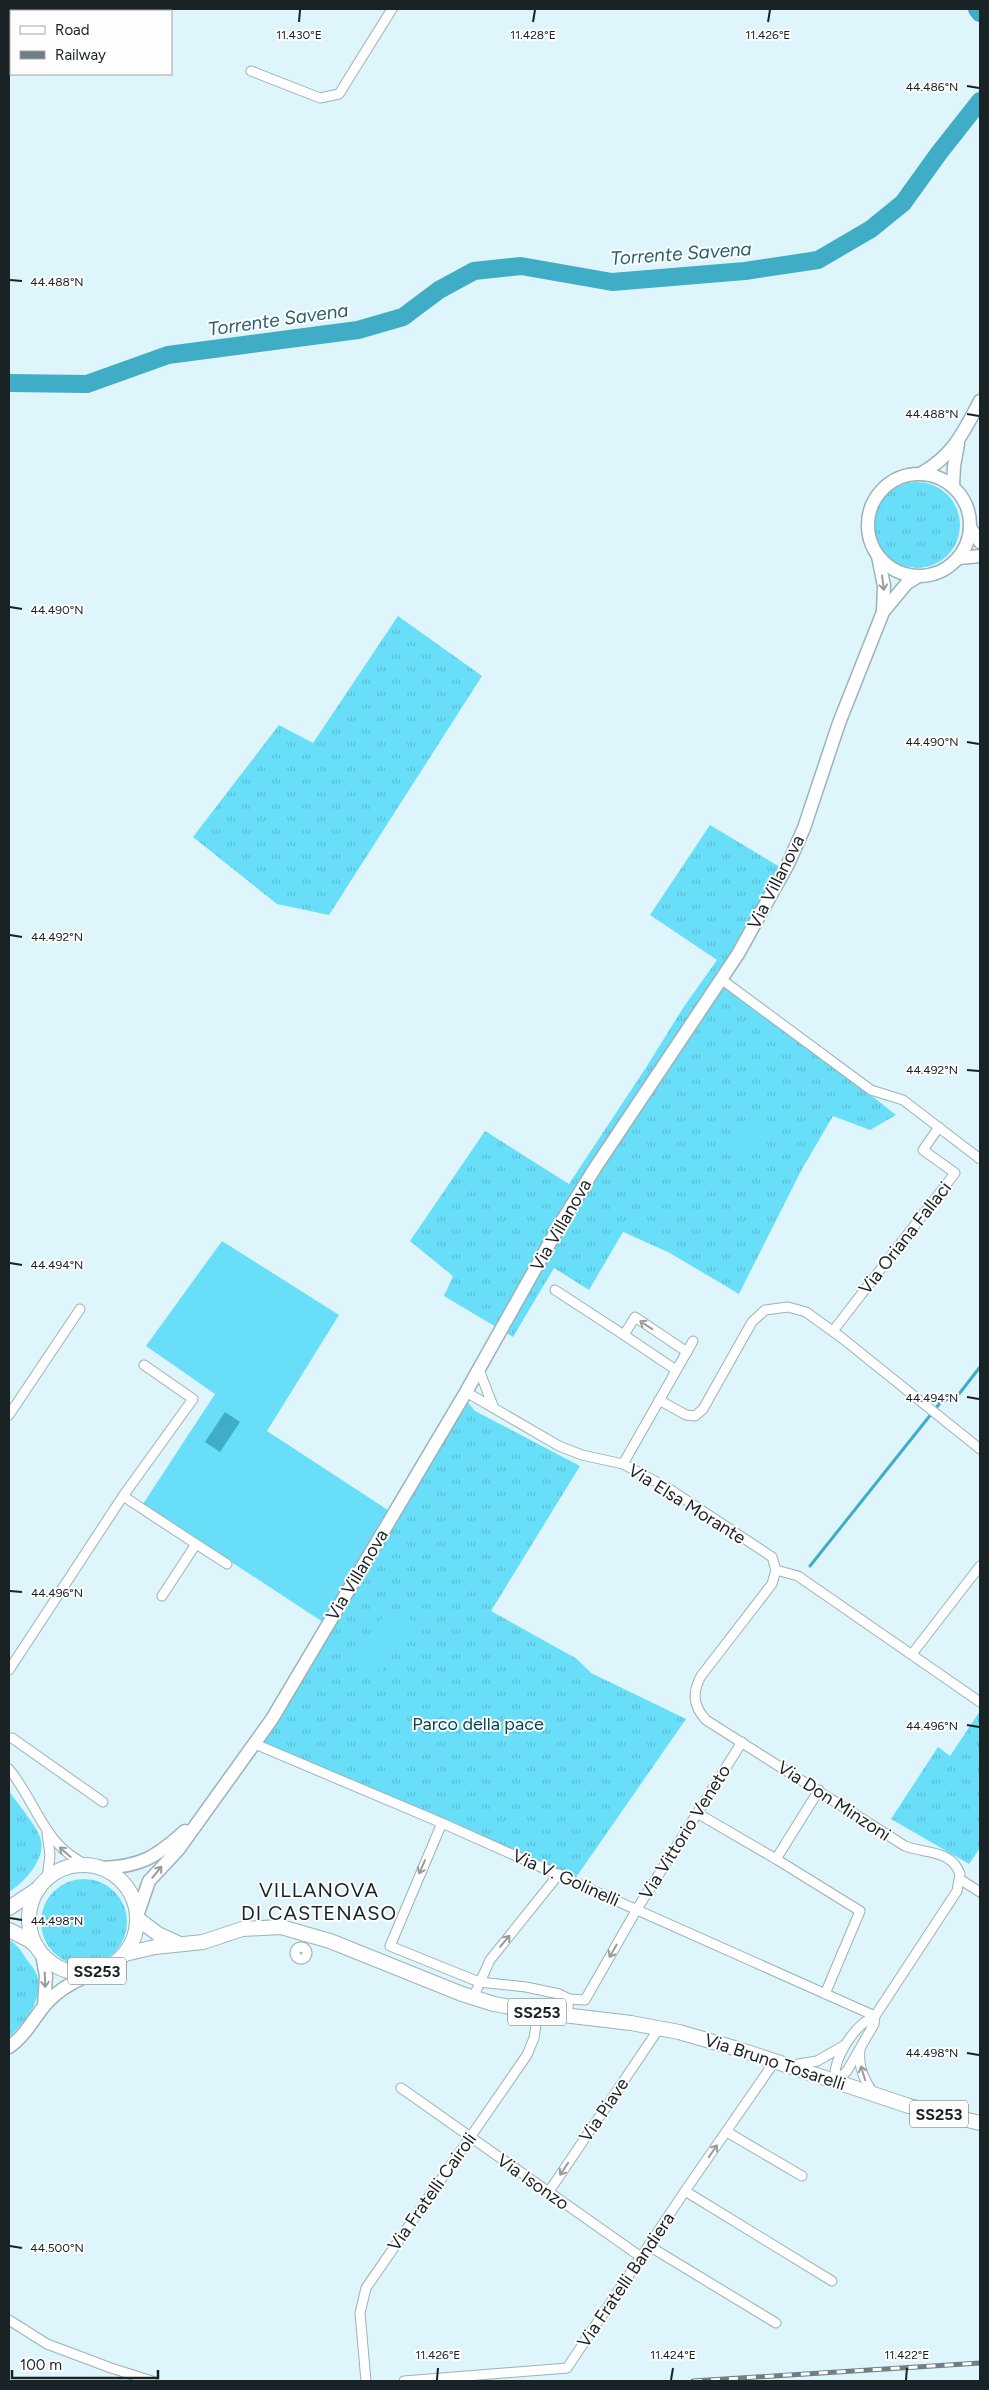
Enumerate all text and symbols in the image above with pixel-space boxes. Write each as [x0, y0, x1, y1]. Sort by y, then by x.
legend [10, 10, 172, 75]
text: Road [55, 21, 90, 39]
text: 11.430°E [276, 28, 322, 42]
text: 11.428°E [510, 28, 556, 42]
text: 11.426°E [746, 28, 790, 42]
text: Railway [55, 46, 106, 64]
text: 44.486°N [906, 80, 958, 94]
water label: Torrente Savena [610, 237, 752, 270]
text: 44.488°N [30, 275, 84, 289]
water label: Torrente Savena [207, 298, 350, 341]
text: 44.488°N [905, 407, 959, 421]
one-way arrow [878, 575, 888, 591]
text: 44.490°N [30, 603, 84, 617]
text: 44.490°N [905, 735, 959, 749]
street label: Via Villanova [743, 831, 809, 933]
text: 44.492°N [31, 930, 83, 944]
text: 44.492°N [906, 1063, 958, 1077]
street label: Via Villanova [526, 1175, 596, 1275]
street label: Via Oriana Fallaci [854, 1177, 956, 1299]
text: 44.494°N [31, 1258, 83, 1272]
one-way arrow [639, 1319, 653, 1330]
text: 44.494°N [906, 1391, 958, 1405]
street label: Via Elsa Morante [624, 1459, 750, 1549]
street label: Via Villanova [321, 1525, 393, 1625]
text: 44.496°N [31, 1586, 83, 1600]
park label: Parco della pace [412, 1713, 544, 1735]
text: 44.496°N [906, 1719, 958, 1733]
street label: Via Don Minzoni [773, 1756, 895, 1846]
street label: Via Vittorio Veneto [635, 1761, 735, 1903]
street label: Via V. Golinelli [509, 1845, 623, 1911]
one-way arrow [59, 1846, 72, 1858]
one-way arrow [417, 1859, 427, 1874]
one-way arrow [151, 1865, 162, 1878]
district label: VILLANOVA DI CASTENASO [241, 1878, 397, 1925]
text: 44.498°N [31, 1914, 83, 1928]
one-way arrow [500, 1935, 511, 1948]
one-way arrow [607, 1943, 617, 1958]
road number: SS253 [68, 1958, 126, 1984]
one-way arrow [41, 1972, 50, 1988]
road number: SS253 [508, 1998, 566, 2025]
street label: Via Bruno Tosarelli [702, 2029, 848, 2095]
text: 44.498°N [906, 2046, 958, 2060]
one-way arrow [857, 2065, 867, 2081]
street label: Via Piave [574, 2073, 634, 2146]
road number: SS253 [910, 2100, 968, 2128]
street label: Via Fratelli Cairoli [383, 2129, 481, 2255]
one-way arrow [708, 2145, 718, 2159]
street label: Via Isonzo [493, 2149, 573, 2215]
one-way arrow [559, 2162, 569, 2176]
street label: Via Fratelli Bandiera [573, 2208, 679, 2352]
text: 44.500°N [30, 2241, 84, 2255]
scale bar [12, 2348, 159, 2380]
text: 11.426°E [416, 2348, 460, 2362]
text: 11.424°E [650, 2348, 696, 2362]
text: 11.422°E [885, 2348, 929, 2362]
text: 100 m [20, 2356, 62, 2374]

